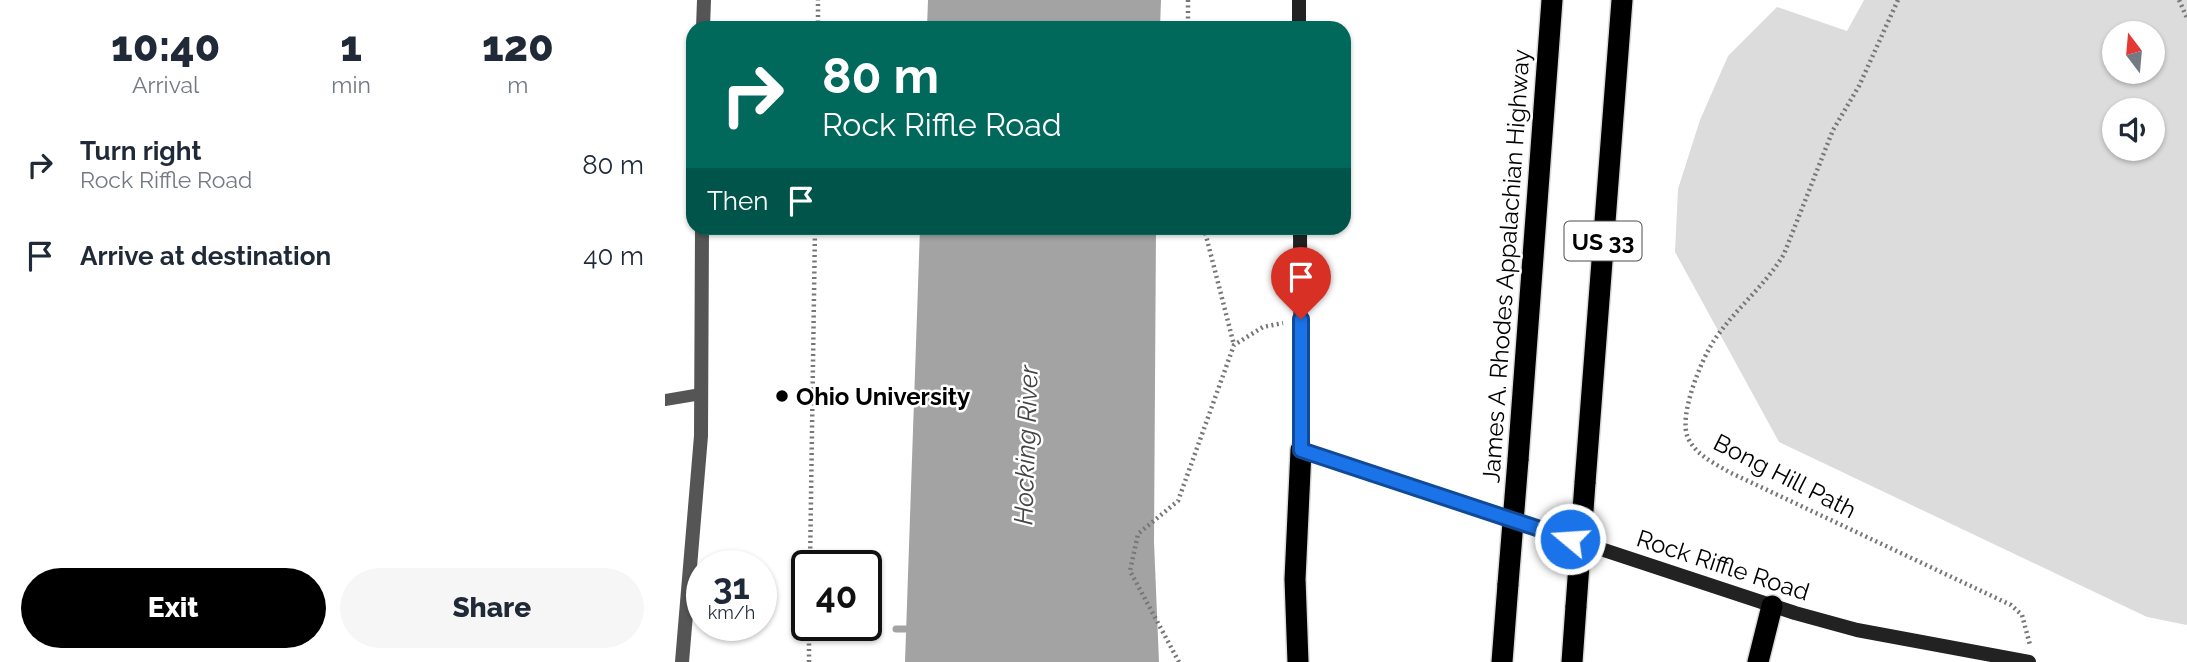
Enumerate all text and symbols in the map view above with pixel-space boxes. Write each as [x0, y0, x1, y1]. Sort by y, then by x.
north arrow [2102, 21, 2165, 84]
map controls [2102, 21, 2165, 161]
text: 10:40 [111, 22, 220, 71]
text: 1 [340, 22, 362, 71]
text: 120 [482, 22, 554, 71]
text: 80 m [822, 47, 939, 104]
street label: James A. Rhodes Appalachian Highway [1476, 48, 1536, 484]
icon: right [707, 49, 798, 140]
text: Arrival [132, 71, 199, 98]
text: min [331, 71, 371, 98]
text: m [507, 71, 528, 98]
button: sound [2102, 98, 2165, 161]
text: Rock Riffle Road [822, 106, 1062, 143]
text: Turn right [80, 136, 201, 166]
icon: right [21, 146, 59, 184]
text: 80 m [582, 150, 644, 180]
text: Rock Riffle Road [80, 166, 252, 193]
icon: arrive [782, 182, 820, 220]
text: Then [707, 186, 768, 216]
road number: US 33 [1565, 222, 1641, 260]
icon: arrive [21, 237, 59, 275]
text: Arrive at destination [80, 241, 331, 271]
text: 40 m [583, 241, 644, 271]
pin [1271, 247, 1331, 319]
icon: arrive [1282, 258, 1320, 296]
water label: Hocking River [1008, 364, 1044, 525]
place label: Ohio University [796, 382, 970, 411]
marker: Ohio University [774, 388, 790, 404]
street label: Bong Hill Path [1709, 428, 1861, 524]
position arrow [1533, 502, 1607, 576]
street label: Rock Riffle Road [1633, 523, 1813, 607]
speed limit sign: 40 [791, 550, 882, 641]
text: 31 [713, 566, 750, 607]
button: Exit [21, 568, 326, 648]
button: Share [340, 568, 644, 648]
text: km/h [708, 602, 755, 623]

